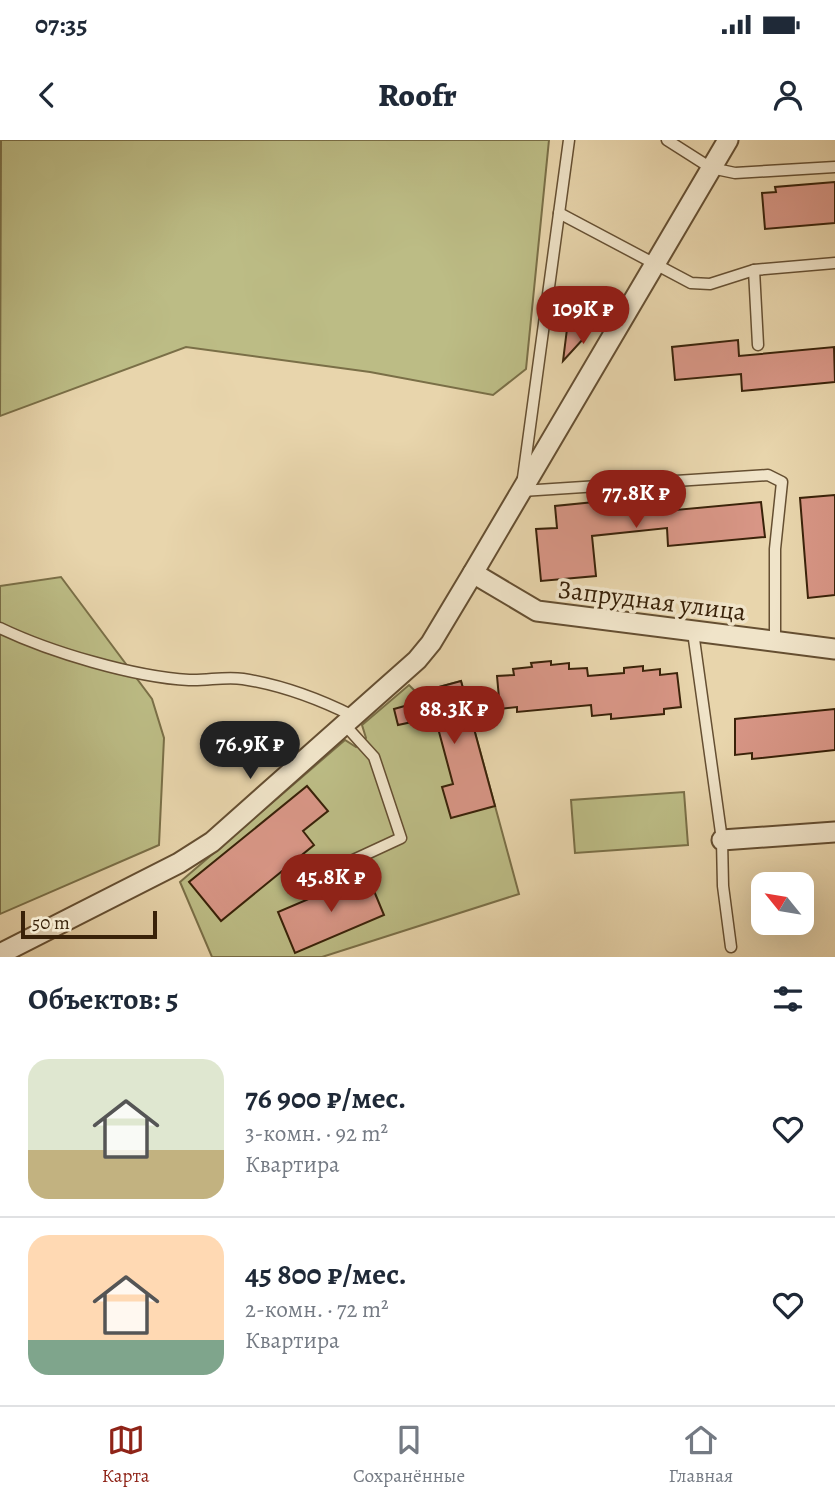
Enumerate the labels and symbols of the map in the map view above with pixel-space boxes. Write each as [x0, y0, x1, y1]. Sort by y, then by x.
pin: 109K ₽ [526, 286, 640, 346]
pin: 77.8K ₽ [571, 470, 701, 530]
street label: Запрудная улица [556, 572, 748, 629]
pin: 88.3K ₽ [389, 686, 519, 746]
pin: 76.9K ₽ [185, 722, 315, 781]
pin: 45.8K ₽ [266, 854, 396, 914]
north arrow [751, 872, 814, 934]
scale bar [21, 908, 158, 940]

